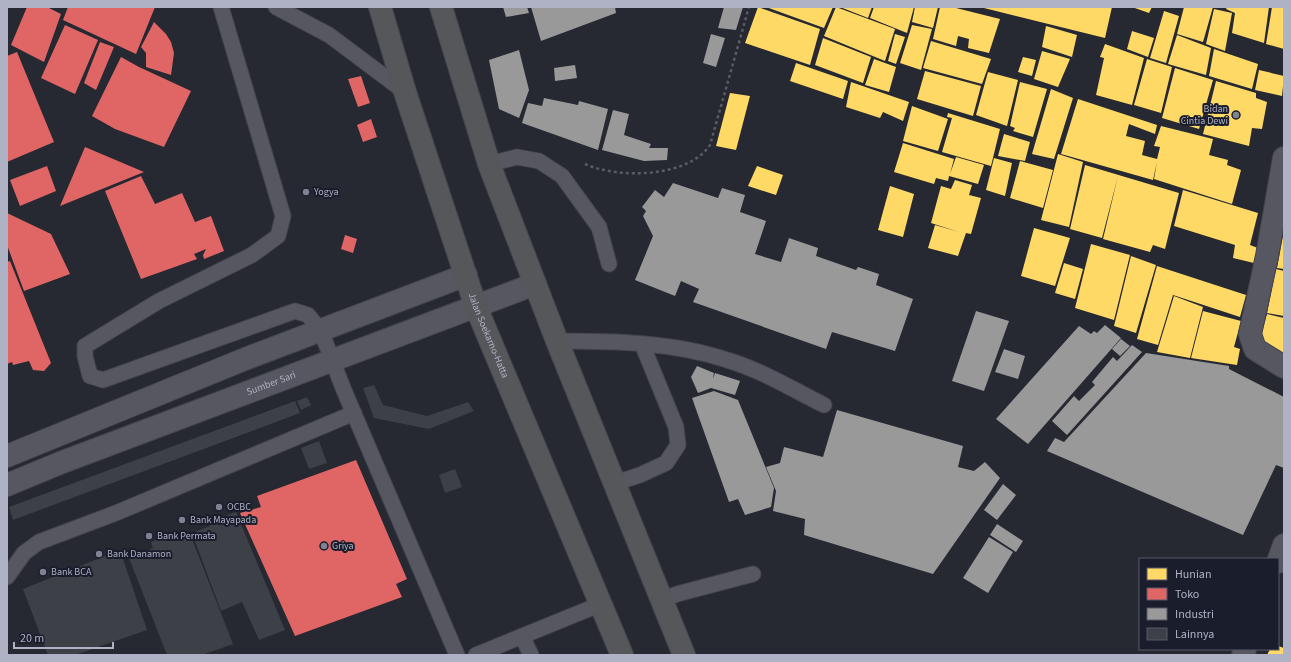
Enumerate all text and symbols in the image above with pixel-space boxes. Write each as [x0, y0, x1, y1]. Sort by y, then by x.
place label: Bidan Cintia Dewi [1181, 102, 1228, 128]
marker: Bidan Cintia Dewi [1231, 110, 1241, 120]
place label: Yogya [313, 185, 338, 199]
marker: Yogya [301, 187, 311, 197]
street label: Jalan Soekarno-Hatta [465, 291, 512, 380]
street label: Sumber Sari [245, 368, 298, 399]
place label: OCBC [227, 500, 251, 514]
marker: OCBC [214, 502, 224, 512]
place label: Bank Mayapada [190, 513, 256, 527]
marker: Bank Mayapada [177, 515, 187, 525]
place label: Bank Permata [157, 529, 216, 543]
marker: Bank Permata [144, 531, 154, 541]
place label: Griya [332, 539, 354, 553]
marker: Griya [319, 541, 329, 551]
place label: Bank Danamon [107, 547, 171, 561]
marker: Bank Danamon [94, 549, 104, 559]
legend [1139, 558, 1279, 650]
place label: Bank BCA [51, 565, 92, 579]
text: Hunian [1175, 566, 1211, 583]
marker: Bank BCA [38, 567, 48, 577]
text: Toko [1175, 586, 1199, 603]
text: Industri [1175, 606, 1214, 623]
scale bar [14, 624, 113, 650]
text: Lainnya [1175, 626, 1214, 643]
text: 20 m [20, 630, 44, 647]

